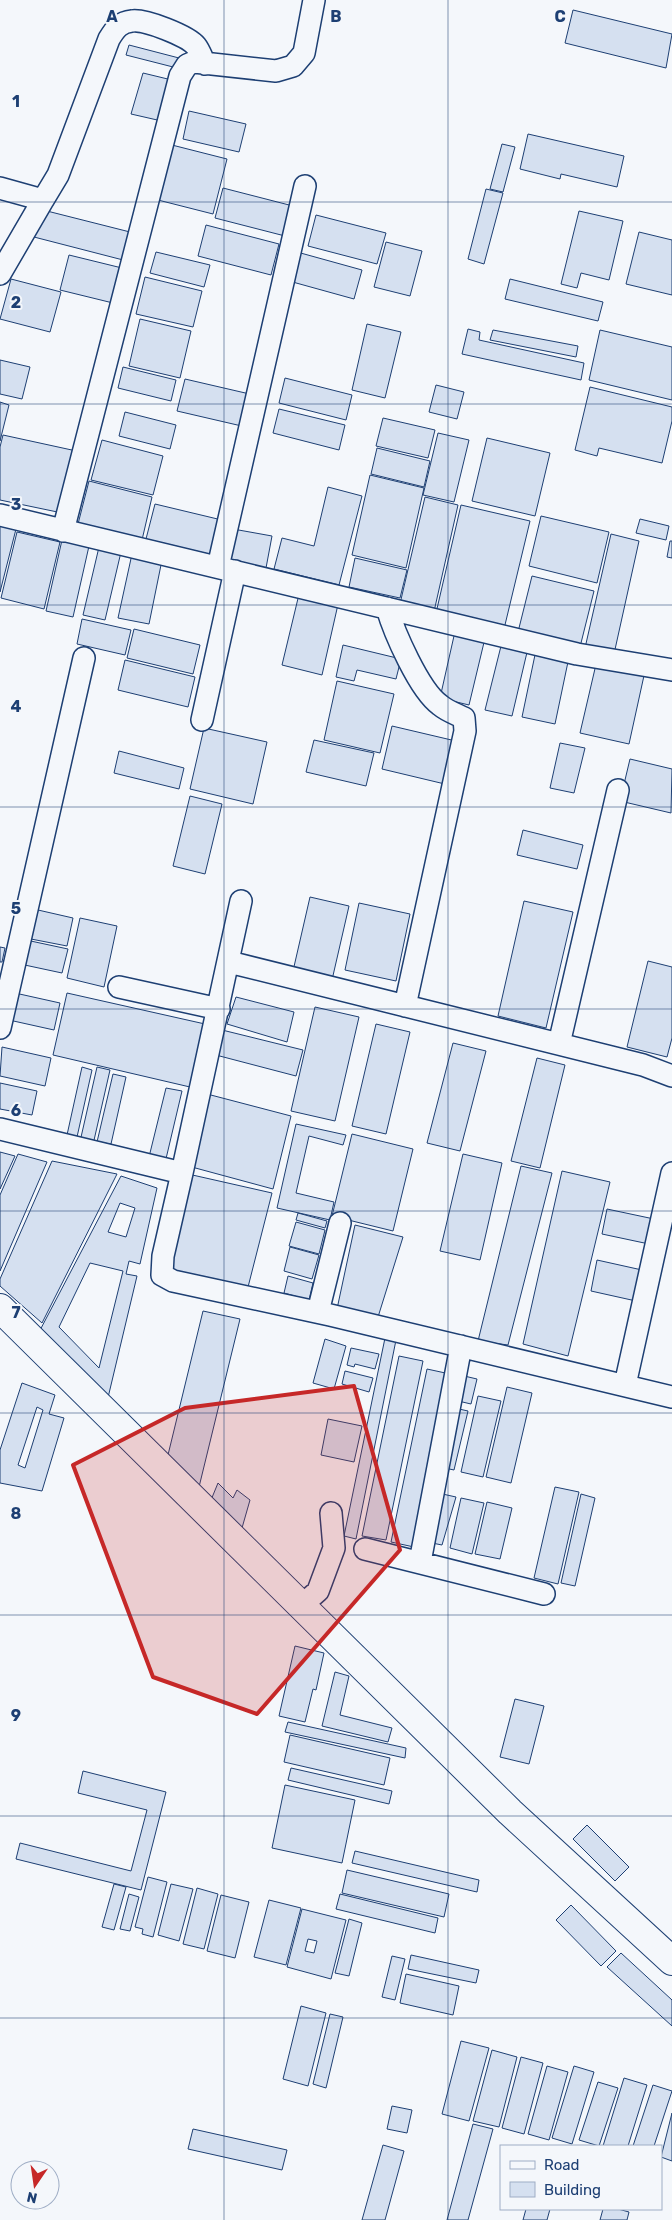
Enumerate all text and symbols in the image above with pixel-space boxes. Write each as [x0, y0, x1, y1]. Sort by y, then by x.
text: A [106, 7, 118, 26]
text: B [330, 7, 342, 26]
text: C [554, 7, 566, 26]
text: 1 [12, 92, 20, 111]
text: 2 [11, 293, 21, 312]
text: 3 [11, 495, 21, 514]
text: 4 [11, 697, 22, 716]
text: 5 [11, 899, 21, 918]
text: 6 [11, 1101, 21, 1120]
text: 7 [11, 1303, 21, 1322]
text: 8 [11, 1504, 22, 1523]
text: 9 [11, 1706, 21, 1725]
legend [500, 2145, 662, 2210]
text: Road [544, 2156, 580, 2174]
north arrow [10, 2160, 60, 2210]
text: Building [544, 2181, 601, 2199]
text: N [25, 2188, 39, 2207]

